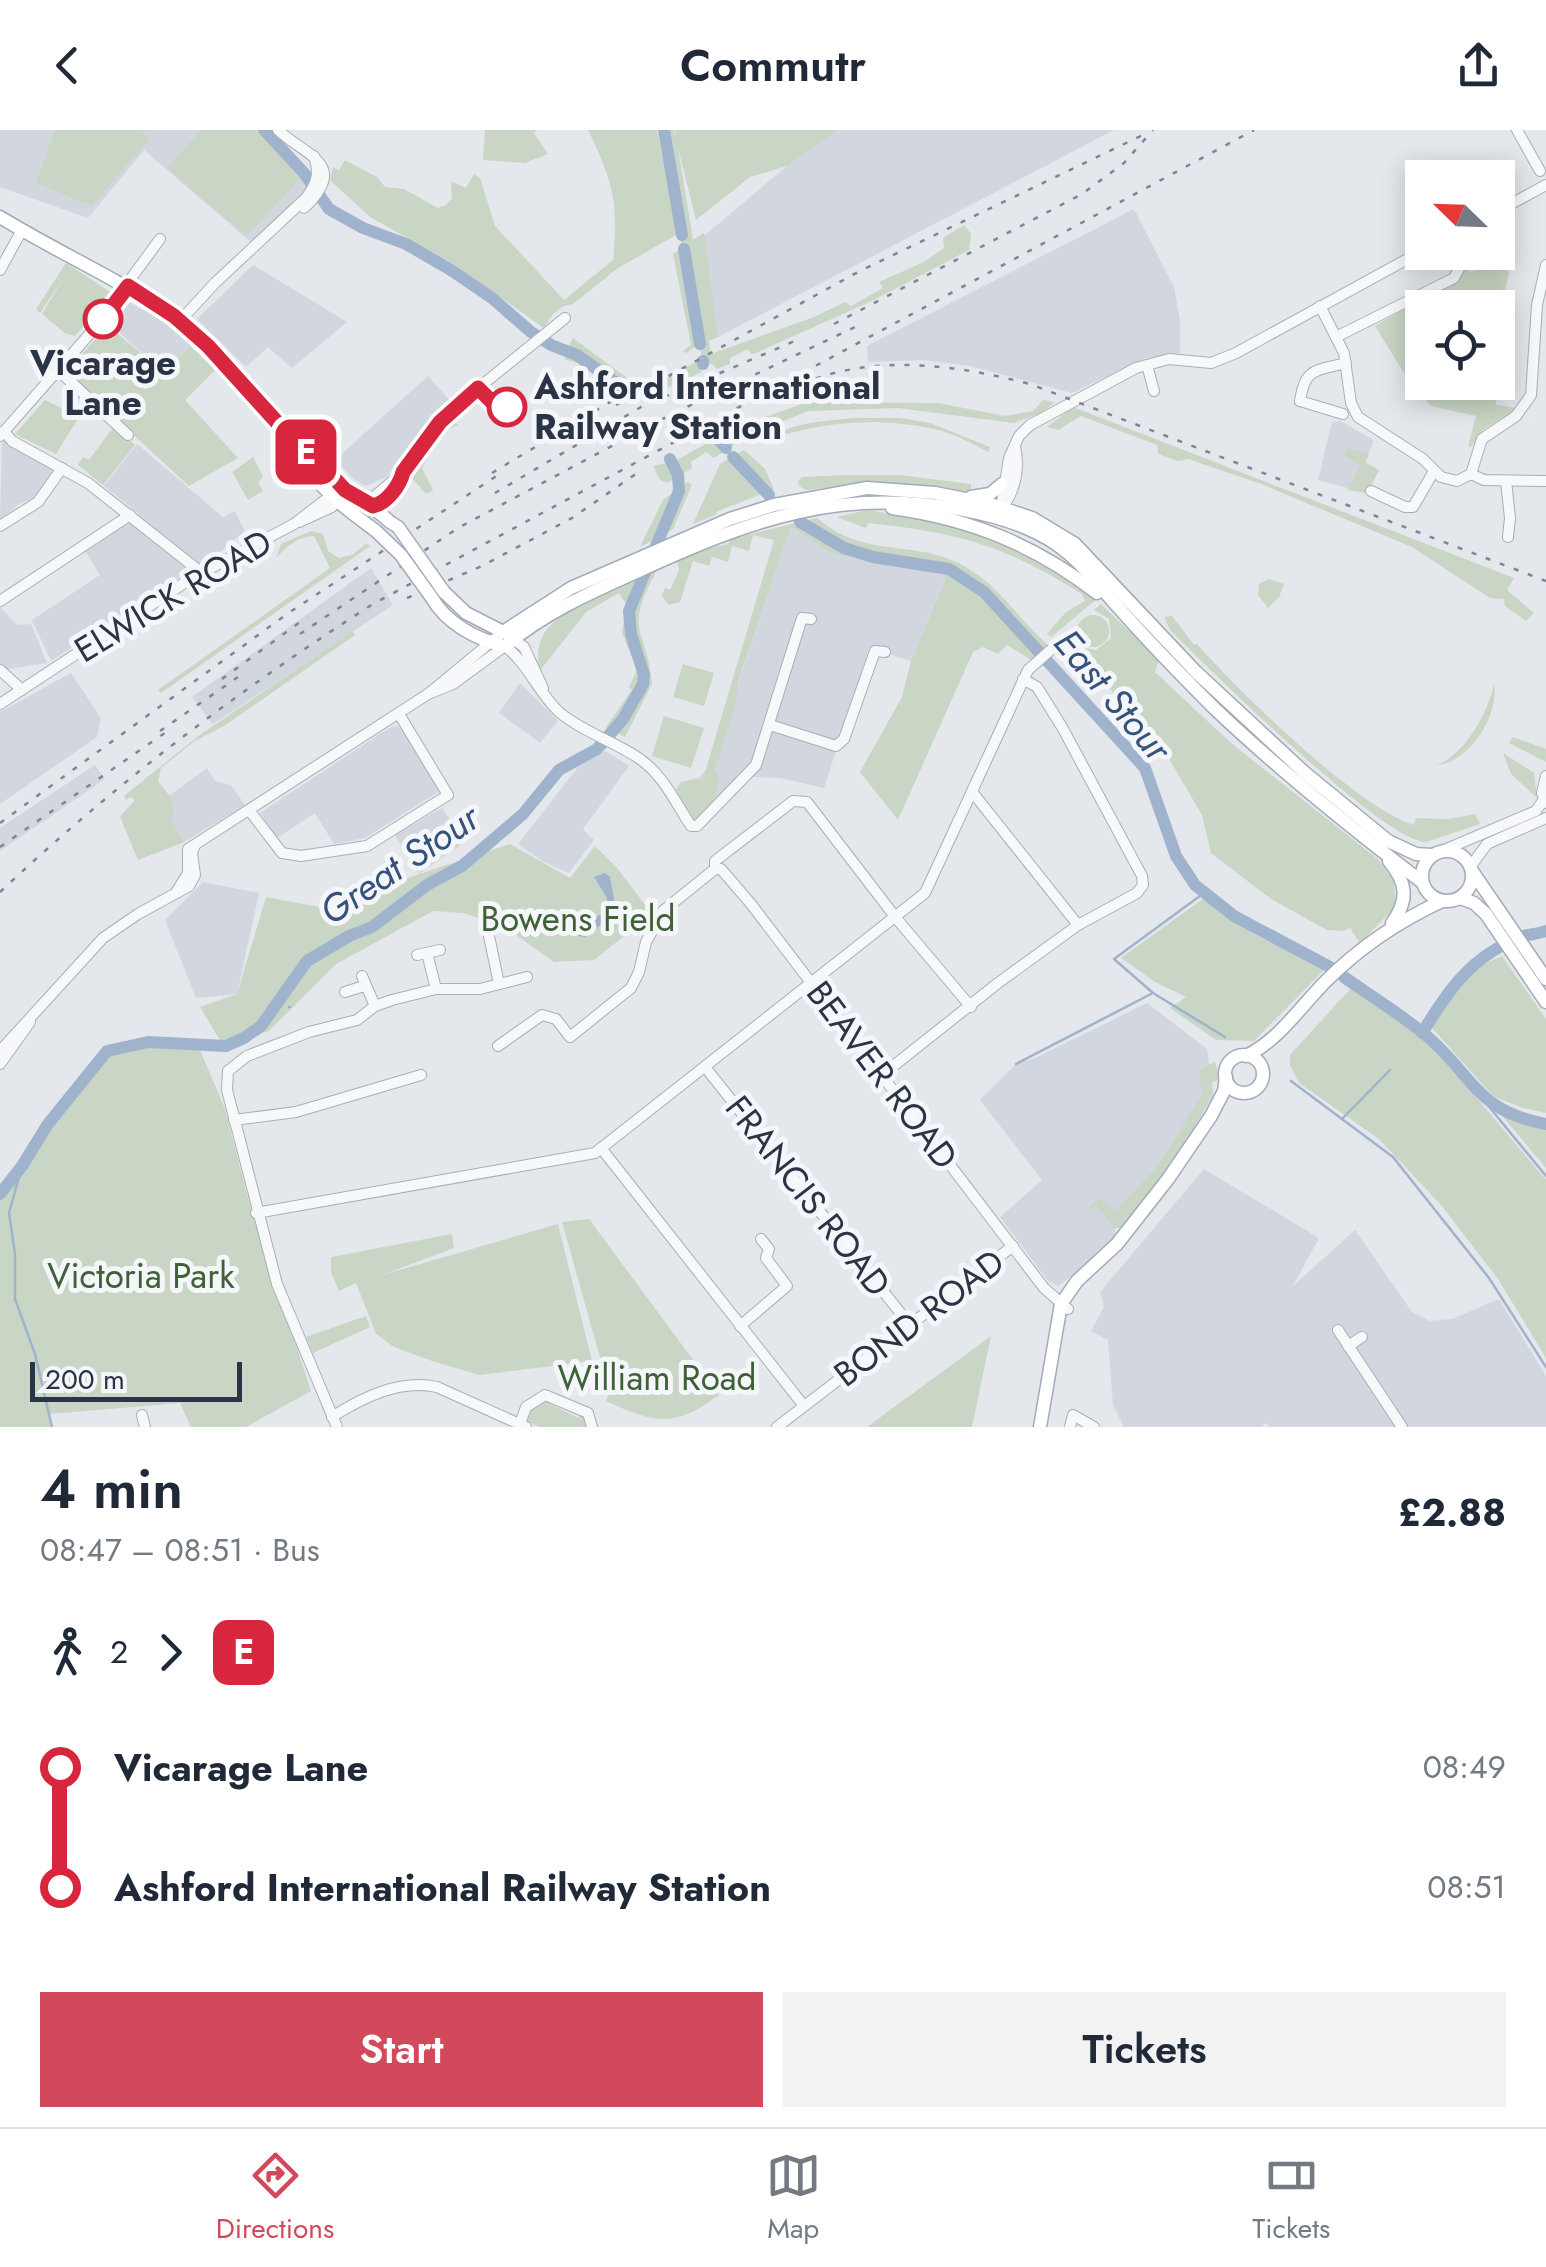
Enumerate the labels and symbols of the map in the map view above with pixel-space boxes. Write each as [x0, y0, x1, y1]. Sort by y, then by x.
north arrow [1405, 160, 1515, 270]
marker: Vicarage Lane [84, 300, 122, 338]
place label: Vicarage Lane [29, 338, 176, 428]
place label: Ashford International Railway Station [533, 362, 881, 452]
marker: Ashford International Railway Station [488, 388, 526, 426]
line badge: E [274, 420, 338, 484]
street label: ELWICK ROAD [65, 517, 281, 675]
water label: East Stour [1041, 617, 1186, 775]
water label: Great Stour [308, 789, 492, 938]
park label: Bowens Field [480, 894, 676, 944]
street label: BEAVER ROAD [795, 971, 969, 1179]
street label: FRANCIS ROAD [714, 1085, 902, 1307]
street label: BOND ROAD [823, 1237, 1015, 1399]
park label: Victoria Park [47, 1251, 235, 1301]
park label: William Road [557, 1353, 757, 1403]
scale bar [30, 1357, 242, 1402]

